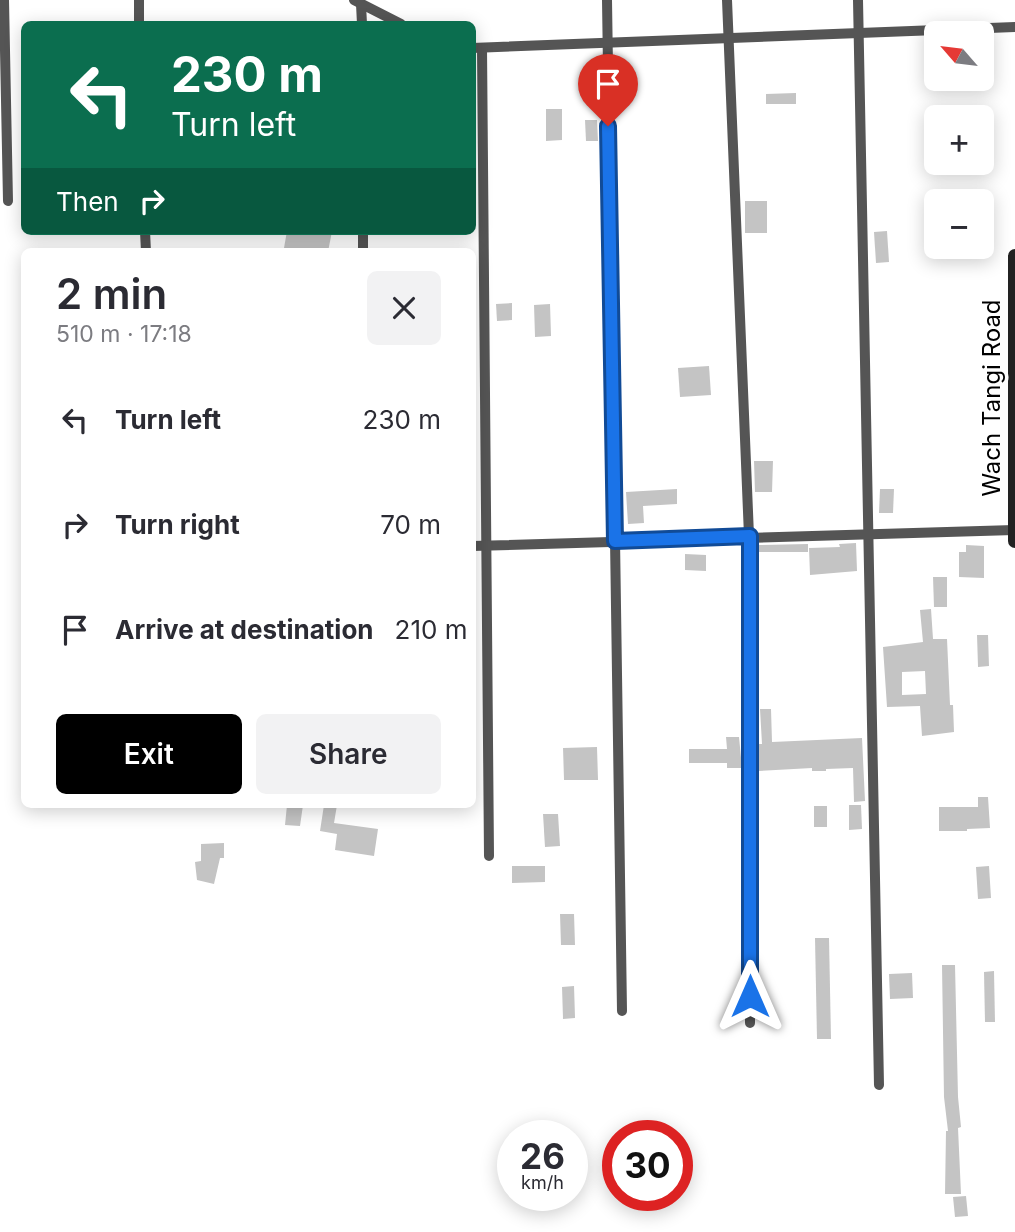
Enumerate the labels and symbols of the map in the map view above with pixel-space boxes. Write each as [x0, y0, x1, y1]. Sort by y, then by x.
north arrow [924, 21, 994, 91]
pin [578, 54, 638, 126]
street label: Wach Tangi Road [977, 299, 1006, 497]
position arrow [713, 959, 787, 1033]
speed limit sign: 30 [602, 1120, 693, 1211]

